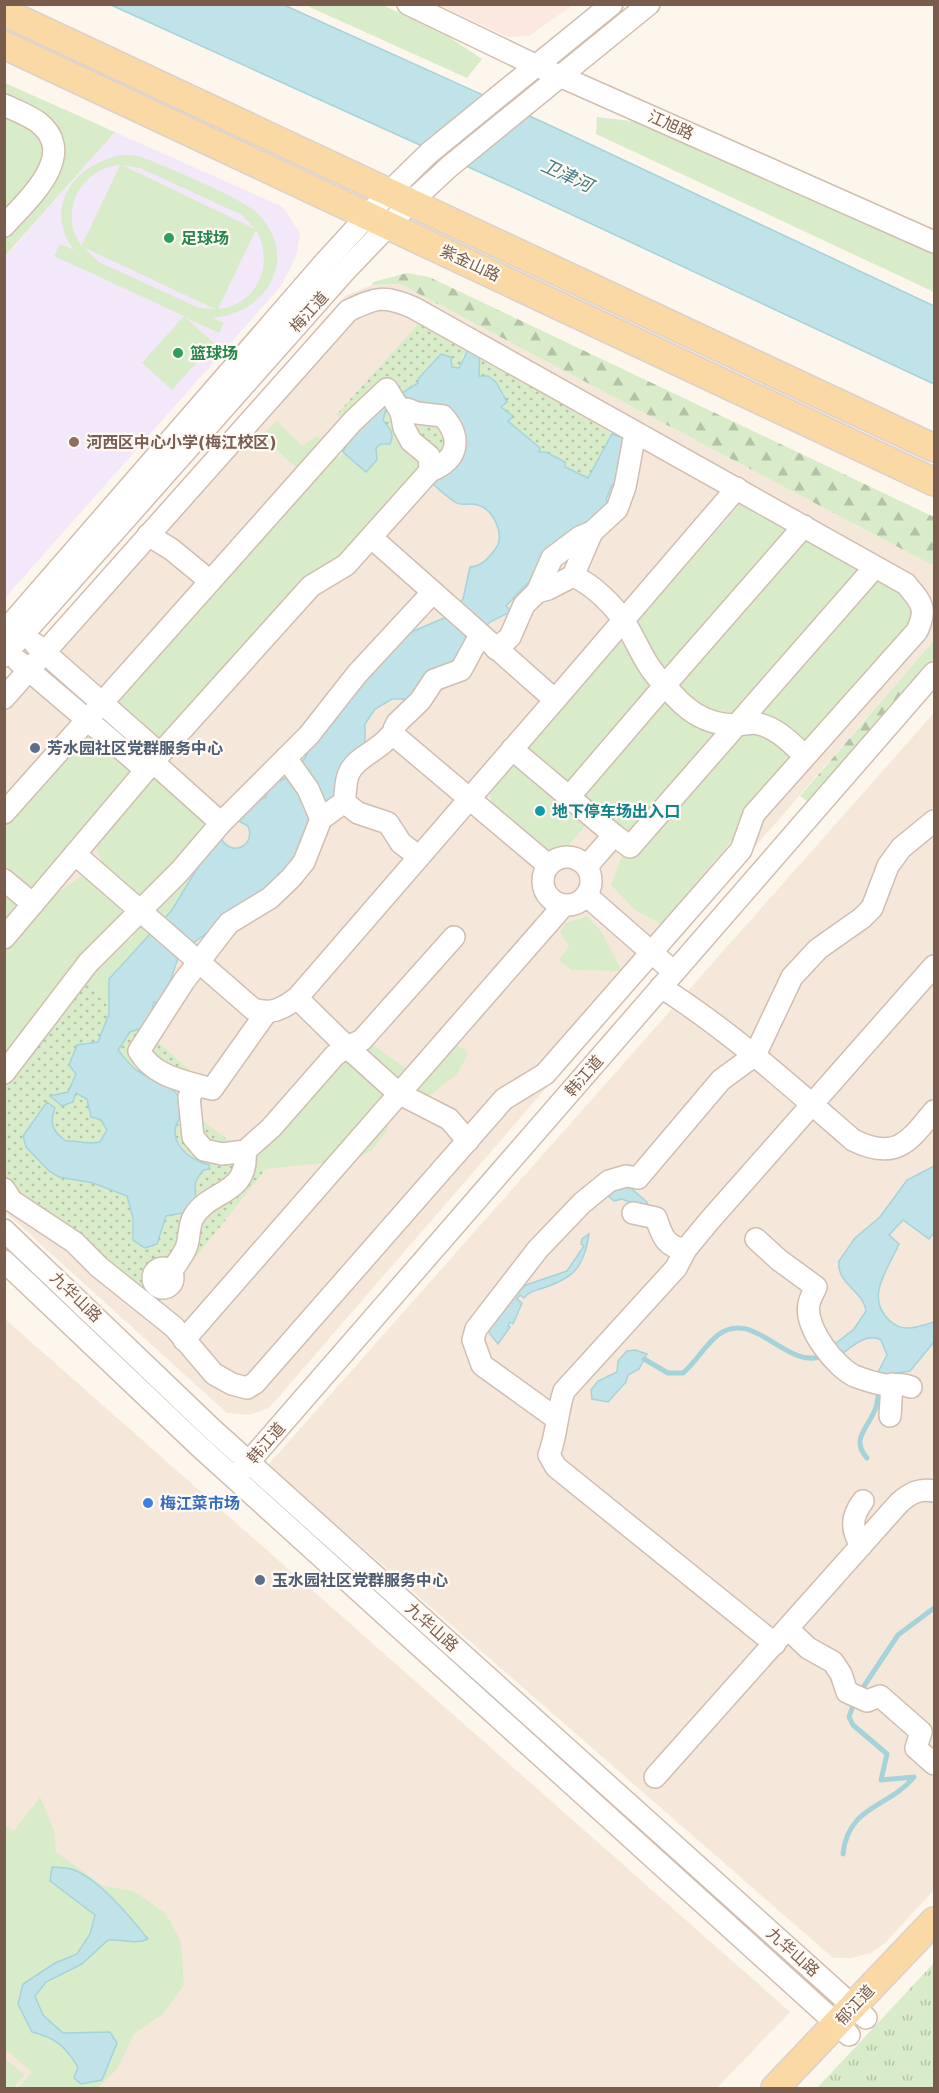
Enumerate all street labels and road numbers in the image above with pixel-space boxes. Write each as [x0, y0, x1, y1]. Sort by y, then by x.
street label: 江旭路 [645, 107, 697, 143]
street label: 紫金山路 [437, 241, 503, 285]
street label: 梅江道 [286, 288, 332, 336]
street label: 韩江道 [561, 1052, 607, 1100]
street label: 九华山路 [46, 1268, 106, 1326]
street label: 韩江道 [243, 1419, 289, 1467]
street label: 九华山路 [402, 1599, 462, 1655]
street label: 九华山路 [763, 1924, 823, 1980]
street label: 郁江道 [832, 1981, 878, 2029]

